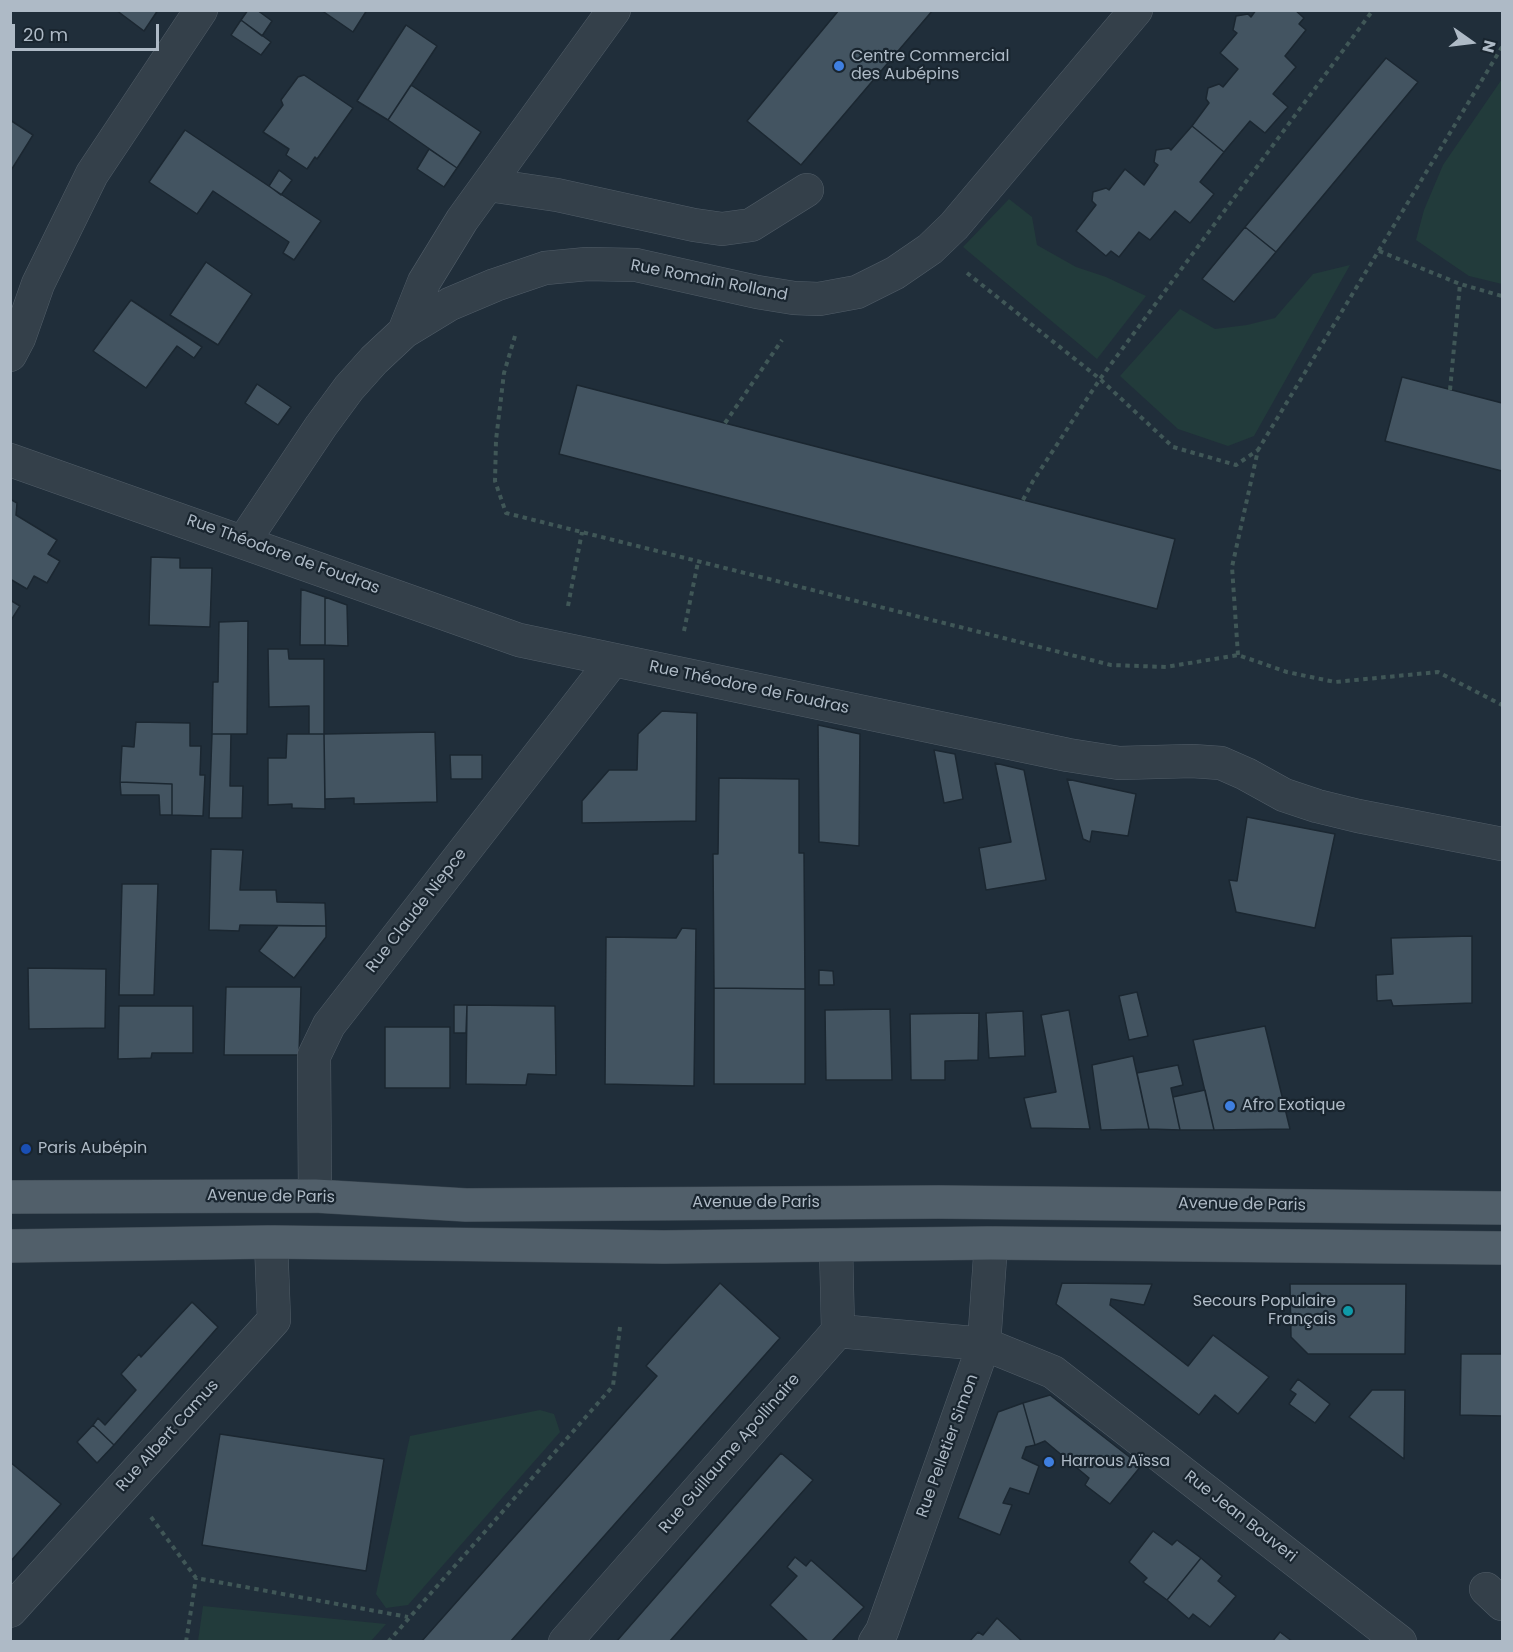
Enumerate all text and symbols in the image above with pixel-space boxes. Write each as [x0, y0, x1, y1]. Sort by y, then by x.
scale bar [15, 12, 162, 50]
north arrow [1441, 12, 1501, 72]
text: 20 m [23, 22, 68, 47]
text: N [1476, 38, 1502, 55]
place label: Centre Commercial des Aubépins [851, 47, 1009, 85]
marker: Centre Commercial des Aubépins [832, 59, 846, 73]
street label: Rue Romain Rolland [629, 256, 789, 306]
street label: Rue Théodore de Foudras [184, 511, 382, 599]
street label: Rue Théodore de Foudras [647, 657, 851, 719]
street label: Rue Claude Niepce [363, 845, 471, 977]
place label: Afro Exotique [1242, 1096, 1345, 1116]
marker: Afro Exotique [1223, 1099, 1237, 1113]
place label: Paris Aubépin [38, 1139, 147, 1159]
marker: Paris Aubépin [19, 1142, 33, 1156]
street label: Avenue de Paris [207, 1186, 335, 1208]
street label: Avenue de Paris [692, 1193, 820, 1213]
street label: Avenue de Paris [1178, 1194, 1306, 1216]
place label: Secours Populaire Français [1193, 1292, 1336, 1330]
marker: Secours Populaire Français [1341, 1304, 1355, 1318]
street label: Rue Guillaume Apollinaire [656, 1370, 804, 1538]
street label: Rue Pelletier Simon [913, 1372, 983, 1520]
street label: Rue Albert Camus [113, 1376, 223, 1496]
place label: Harrous Aïssa [1061, 1452, 1170, 1472]
marker: Harrous Aïssa [1042, 1455, 1056, 1469]
street label: Rue Jean Bouveri [1180, 1467, 1300, 1567]

